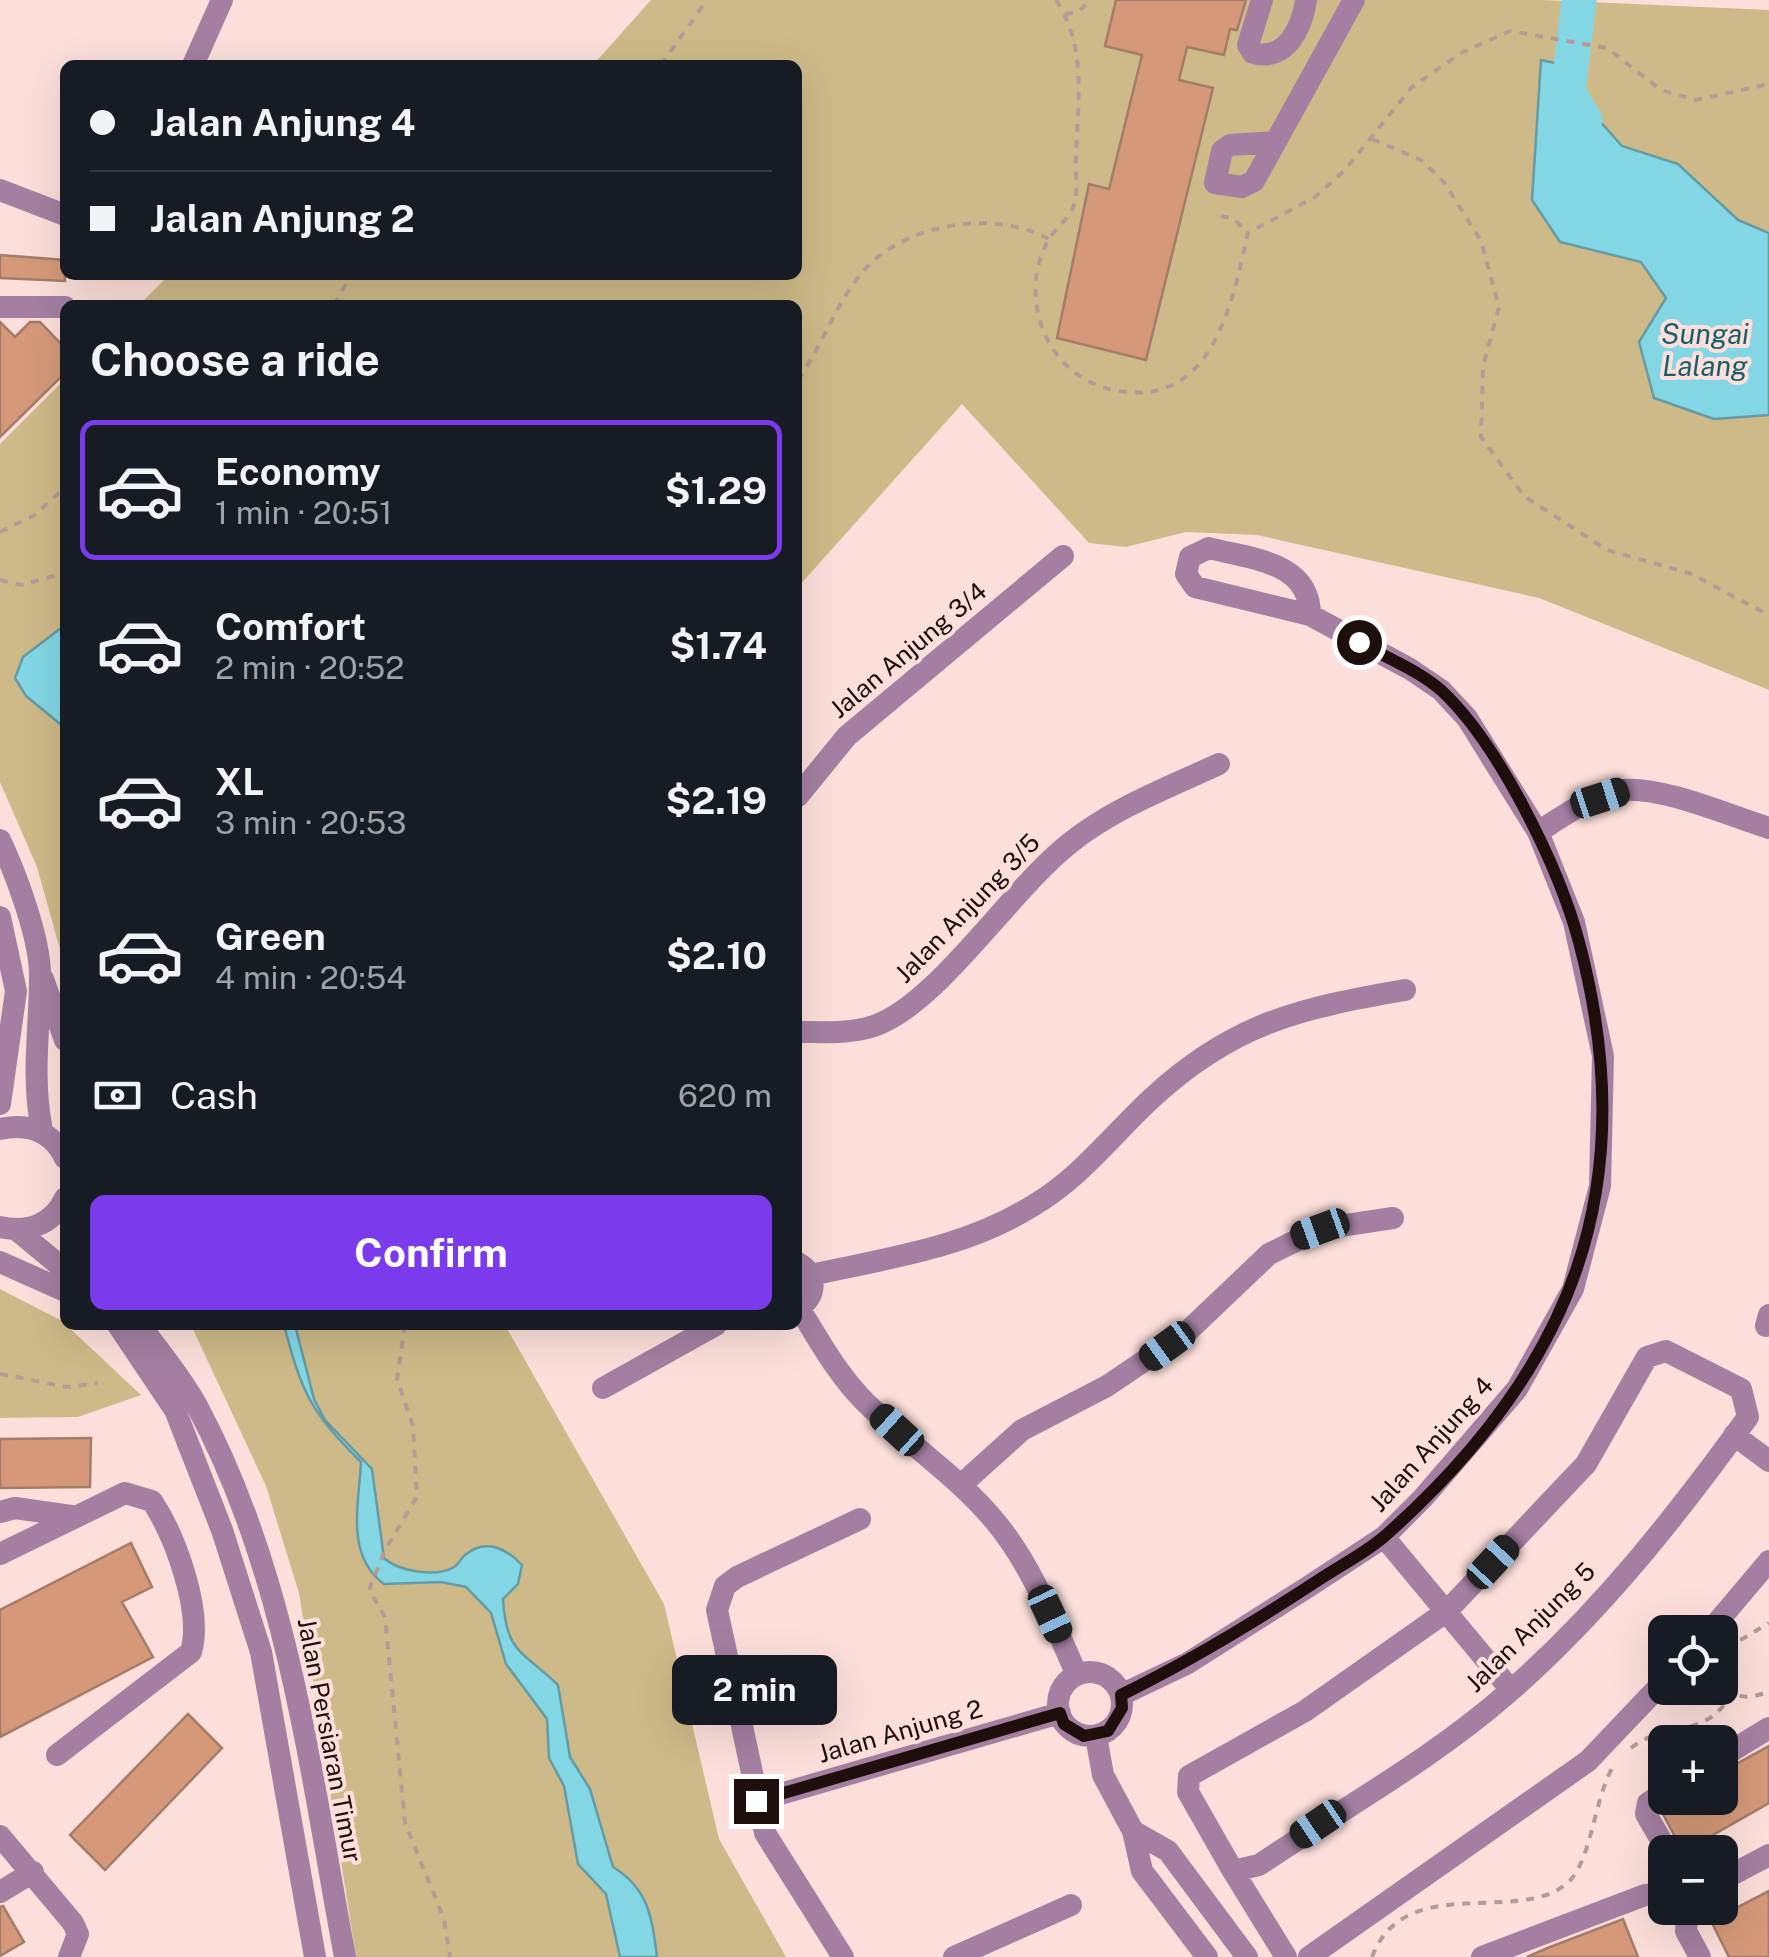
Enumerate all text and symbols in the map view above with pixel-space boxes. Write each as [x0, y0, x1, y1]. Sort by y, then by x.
text: Jalan Anjung 4 [150, 100, 416, 145]
text: Jalan Anjung 2 [150, 196, 415, 241]
water label: Sungai Lalang [1661, 317, 1749, 382]
text: Choose a ride [90, 333, 380, 386]
icon: car [95, 445, 185, 535]
text: Economy [215, 449, 381, 494]
text: $1.29 [665, 468, 767, 513]
text: 1 min · 20:51 [215, 494, 392, 531]
street label: Jalan Anjung 3/4 [824, 576, 992, 724]
icon: car [95, 600, 185, 690]
text: Comfort [215, 604, 366, 649]
route start [1337, 620, 1382, 665]
text: $1.74 [670, 623, 767, 668]
text: 2 min · 20:52 [215, 649, 404, 686]
icon: car [95, 755, 185, 845]
text: XL [215, 759, 264, 804]
car [1567, 774, 1633, 822]
text: $2.19 [665, 778, 767, 823]
text: 3 min · 20:53 [215, 804, 406, 841]
street label: Jalan Anjung 3/5 [888, 827, 1046, 989]
icon: car [95, 910, 185, 1000]
text: Green [215, 914, 326, 959]
text: $2.10 [666, 933, 767, 978]
text: 4 min · 20:54 [215, 959, 406, 996]
icon: cash [90, 1068, 145, 1123]
text: Cash [170, 1073, 258, 1118]
text: 620 m [678, 1077, 772, 1114]
button: Confirm [90, 1195, 772, 1310]
car [1287, 1205, 1353, 1253]
car [1134, 1316, 1200, 1376]
street label: Jalan Anjung 4 [1363, 1371, 1499, 1517]
car [865, 1399, 929, 1461]
car [1462, 1530, 1524, 1594]
street label: Jalan Anjung 5 [1459, 1556, 1601, 1698]
car [1024, 1580, 1076, 1648]
street label: Jalan Persiaran Timur [292, 1615, 368, 1865]
map controls [1648, 1615, 1738, 1925]
button: locate [1648, 1615, 1738, 1705]
callout: 2 min [674, 1656, 838, 1726]
text: 2 min [713, 1671, 796, 1708]
street label: Jalan Anjung 2 [814, 1693, 986, 1769]
button: + [1648, 1725, 1738, 1815]
route end [734, 1779, 779, 1824]
car [1285, 1795, 1351, 1853]
button: − [1648, 1835, 1738, 1925]

